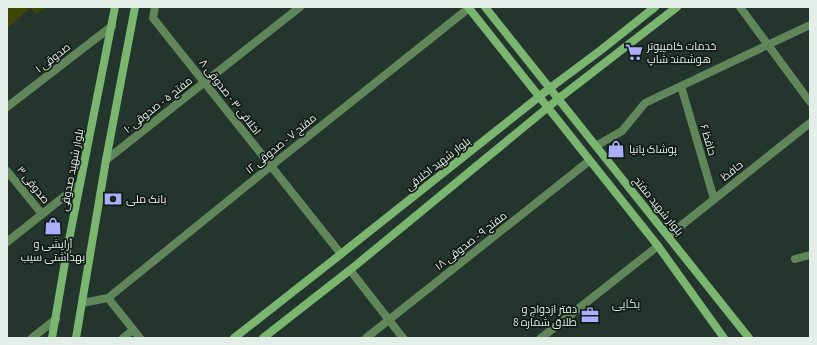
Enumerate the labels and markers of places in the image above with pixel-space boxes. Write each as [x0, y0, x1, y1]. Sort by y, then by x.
place label: خدمات کامپیوتر هوشمند شاپ [646, 39, 716, 67]
supermarket icon: خدمات کامپیوتر هوشمند شاپ [624, 42, 644, 62]
shop icon: پوشاک پانیا [606, 139, 626, 159]
place label: پوشاک پانیا [629, 142, 677, 157]
bank icon: بانک ملی [103, 189, 123, 209]
place label: بانک ملی [126, 192, 167, 207]
shop icon: آرایشی و بهداشتی سیب [43, 216, 63, 236]
place label: آرایشی و بهداشتی سیب [21, 237, 85, 265]
place label: دفتر ازدواج و طلاق شماره 8 [513, 302, 577, 330]
office icon: دفتر ازدواج و طلاق شماره 8 [580, 305, 600, 325]

